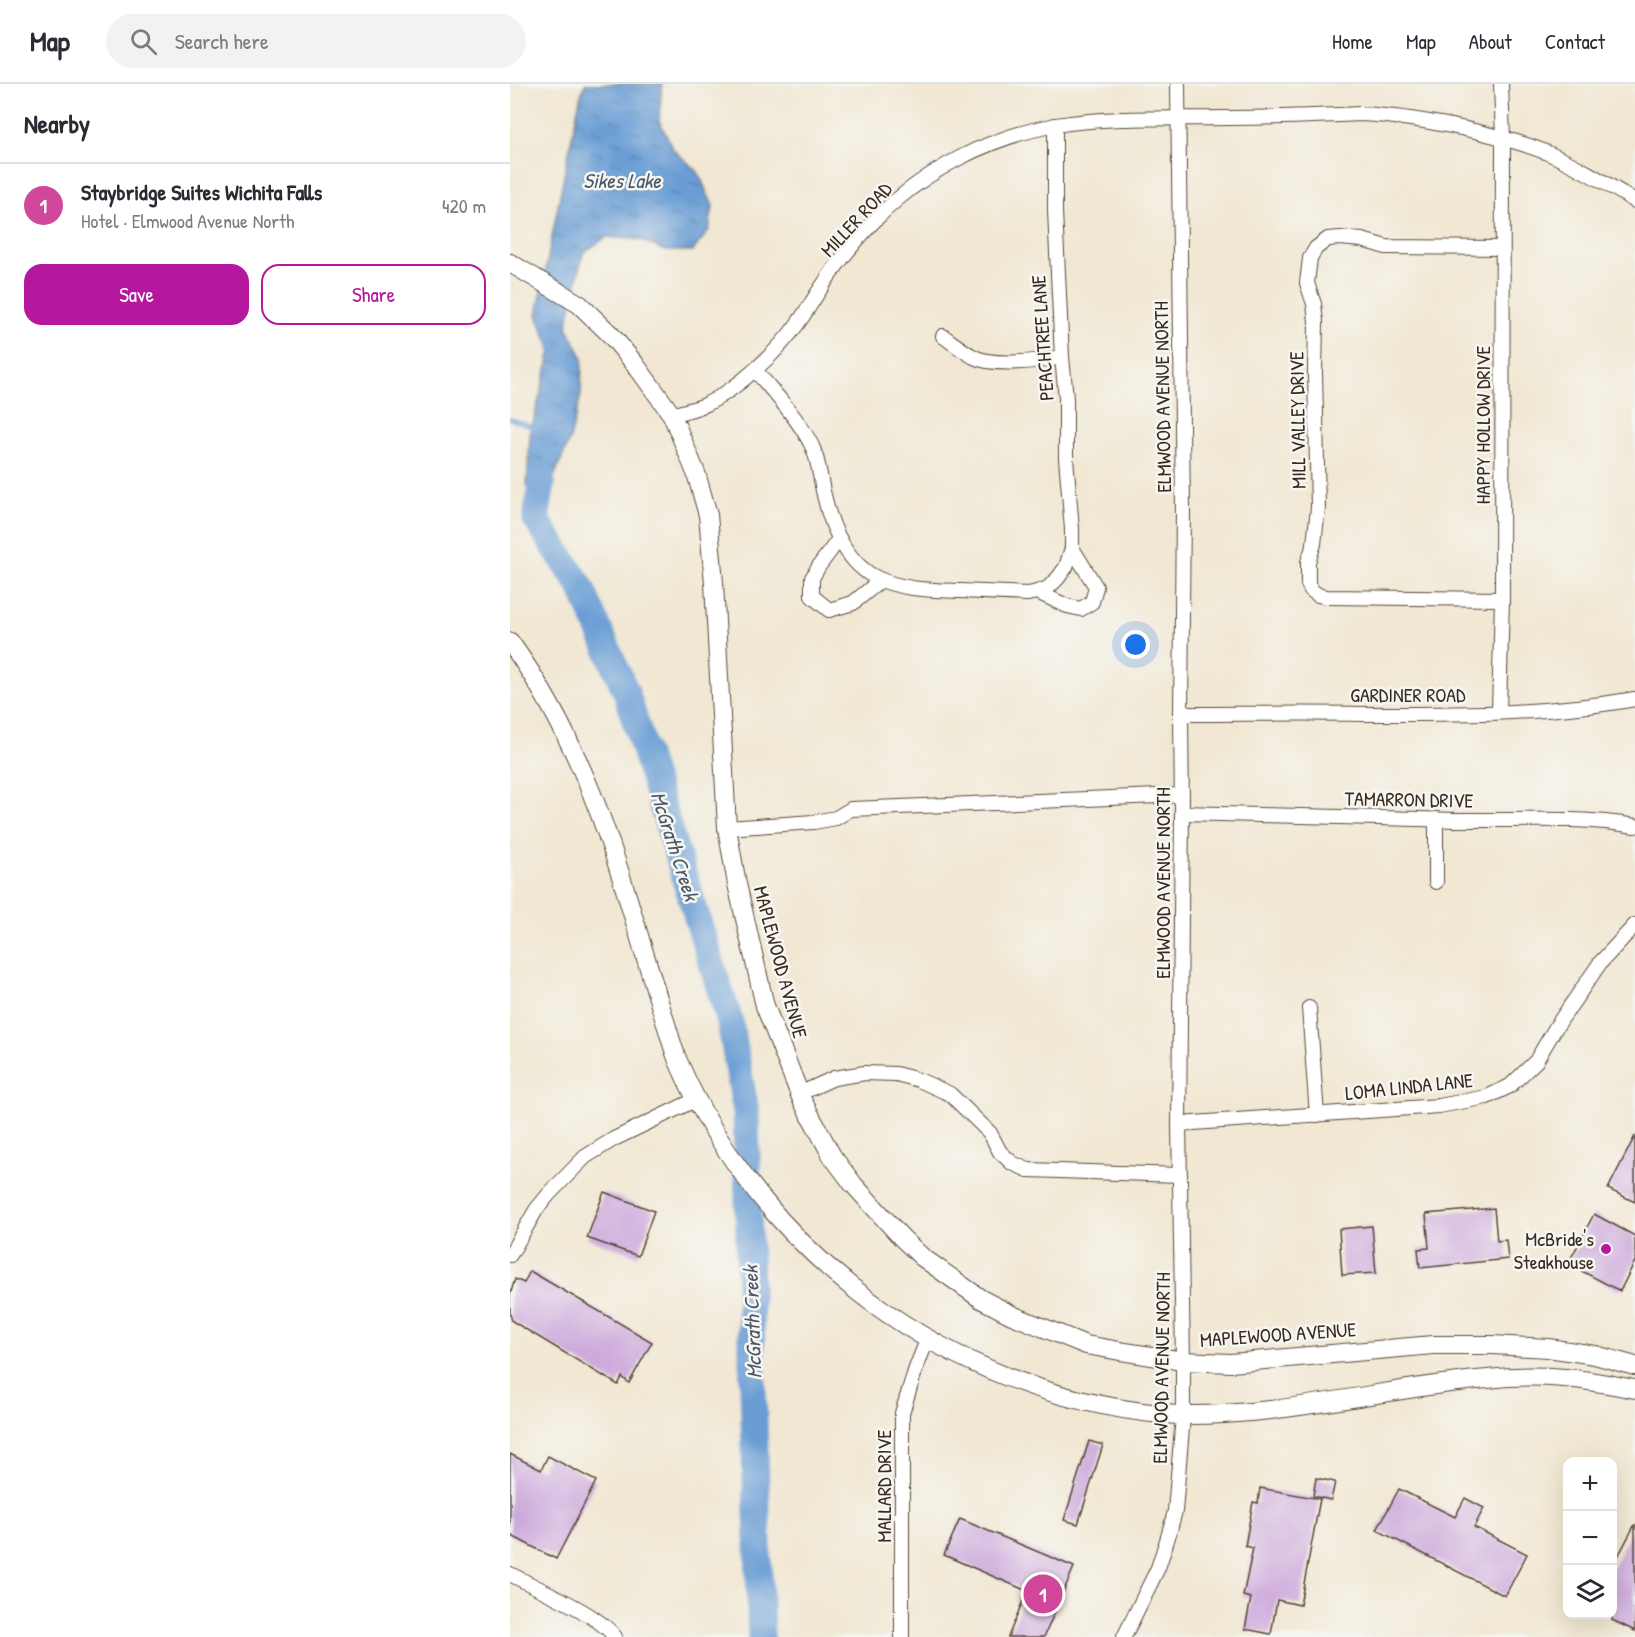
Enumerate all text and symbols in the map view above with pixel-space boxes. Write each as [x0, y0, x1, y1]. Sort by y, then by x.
search box [106, 14, 526, 68]
text: Map [30, 22, 70, 60]
icon: search [127, 25, 160, 58]
text: Search here [175, 26, 269, 56]
text: Home [1332, 27, 1373, 56]
text: Map [1406, 27, 1436, 56]
text: About [1469, 27, 1512, 56]
text: Contact [1545, 27, 1605, 56]
text: Nearby [24, 106, 90, 141]
water label: Sikes Lake [583, 166, 662, 195]
street label: MILLER ROAD [814, 175, 898, 262]
text: Staybridge Suites Wichita Falls [81, 177, 322, 207]
text: 1 [40, 192, 47, 219]
text: 420 m [442, 192, 486, 219]
text: Hotel · Elmwood Avenue North [81, 207, 294, 234]
button: Save [24, 264, 249, 325]
button: Share [261, 264, 486, 325]
street label: PEACHTREE LANE [1024, 274, 1060, 402]
street label: ELMWOOD AVENUE NORTH [1147, 301, 1177, 493]
street label: HAPPY HOLLOW DRIVE [1469, 346, 1496, 504]
street label: MILL VALLEY DRIVE [1282, 351, 1312, 489]
your location [1121, 630, 1150, 659]
street label: GARDINER ROAD [1350, 681, 1466, 708]
street label: TAMARRON DRIVE [1344, 784, 1474, 814]
street label: ELMWOOD AVENUE NORTH [1149, 787, 1176, 979]
water label: McGrath Creek [644, 788, 707, 906]
street label: MAPLEWOOD AVENUE [748, 883, 814, 1041]
street label: LOMA LINDA LANE [1344, 1066, 1474, 1106]
place label: McBride's Steakhouse [1514, 1225, 1594, 1275]
marker: McBride's Steakhouse [1599, 1242, 1613, 1256]
water label: McGrath Creek [735, 1263, 768, 1379]
street label: ELMWOOD AVENUE NORTH [1146, 1272, 1176, 1464]
street label: MAPLEWOOD AVENUE [1199, 1315, 1357, 1353]
street label: MALLARD DRIVE [870, 1429, 897, 1542]
map controls [1563, 1457, 1617, 1619]
button: + [1563, 1457, 1617, 1511]
button: − [1563, 1511, 1617, 1565]
button: layers [1563, 1565, 1617, 1619]
pin: 1 [1024, 1572, 1062, 1616]

